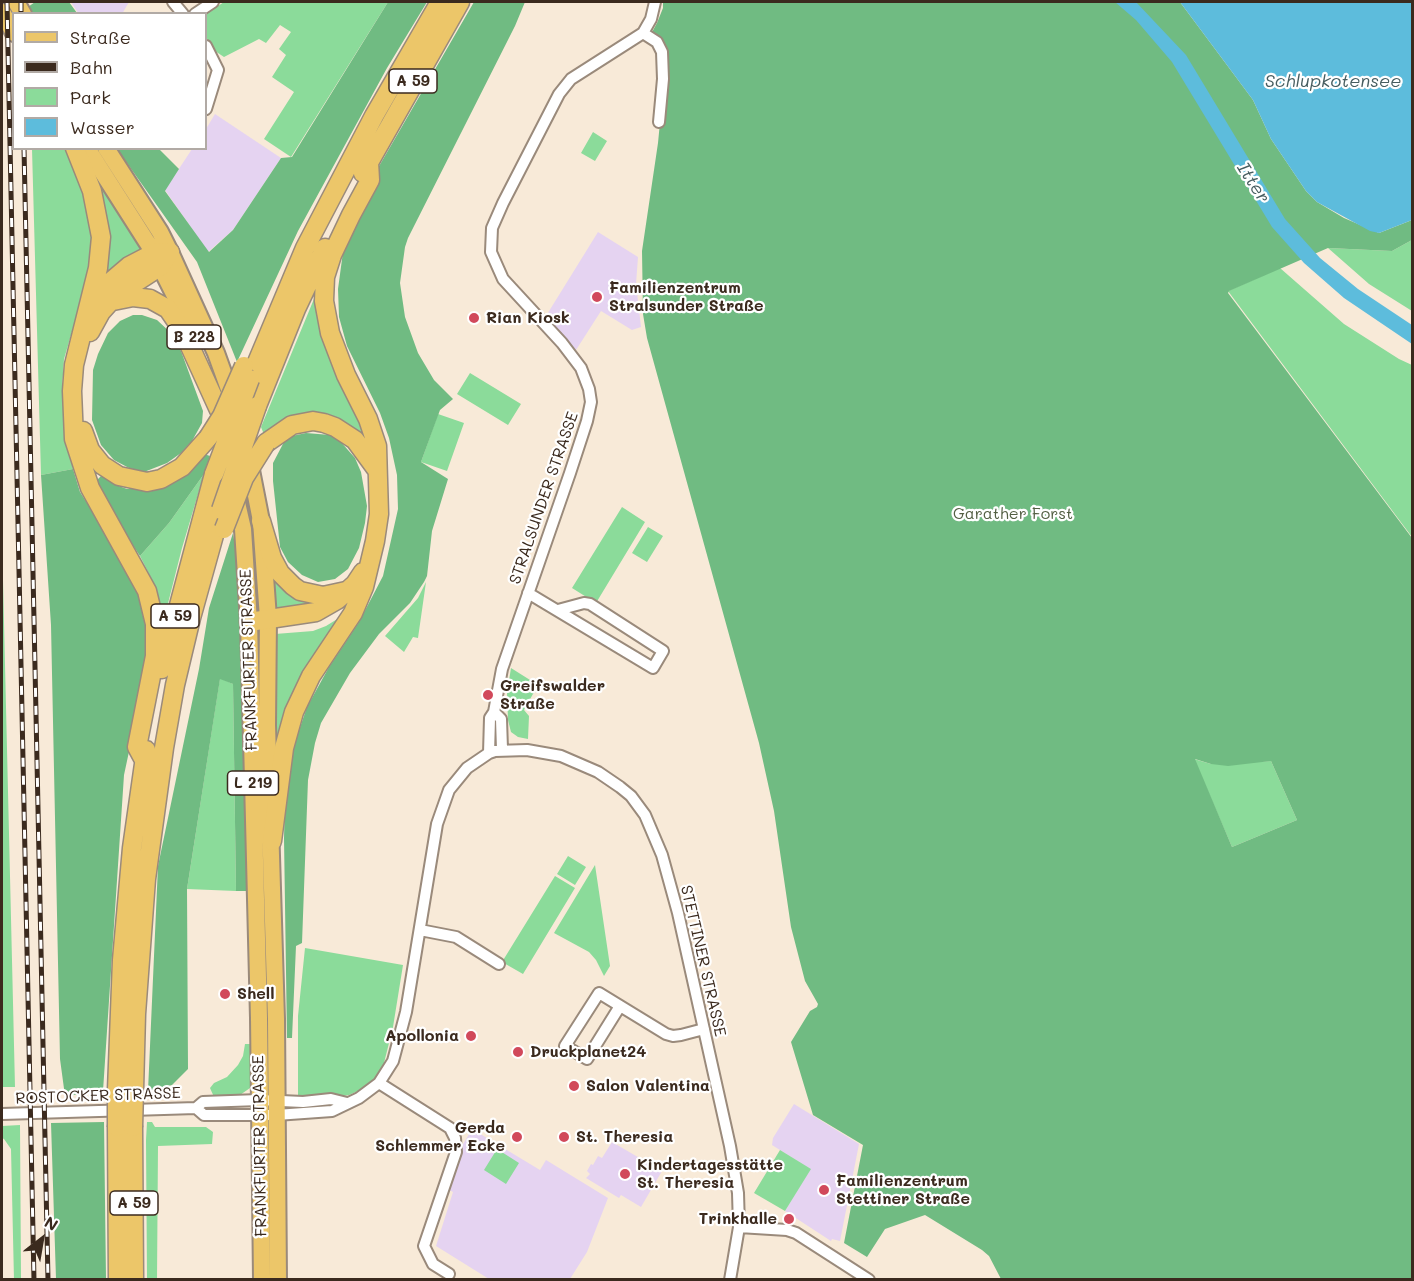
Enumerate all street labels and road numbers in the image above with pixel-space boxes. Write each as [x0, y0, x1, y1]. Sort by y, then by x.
road number: A 59 [389, 69, 437, 93]
road number: B 228 [167, 325, 221, 349]
street label: STRALSUNDER STRASSE [505, 409, 583, 587]
street label: FRANKFURTER STRASSE [236, 569, 262, 751]
road number: A 59 [151, 604, 199, 628]
road number: L 219 [228, 771, 278, 795]
street label: STETTINER STRASSE [676, 883, 730, 1039]
street label: FRANKFURTER STRASSE [249, 1055, 271, 1237]
street label: ROSTOCKER STRASSE [15, 1084, 181, 1108]
road number: A 59 [110, 1191, 158, 1215]

